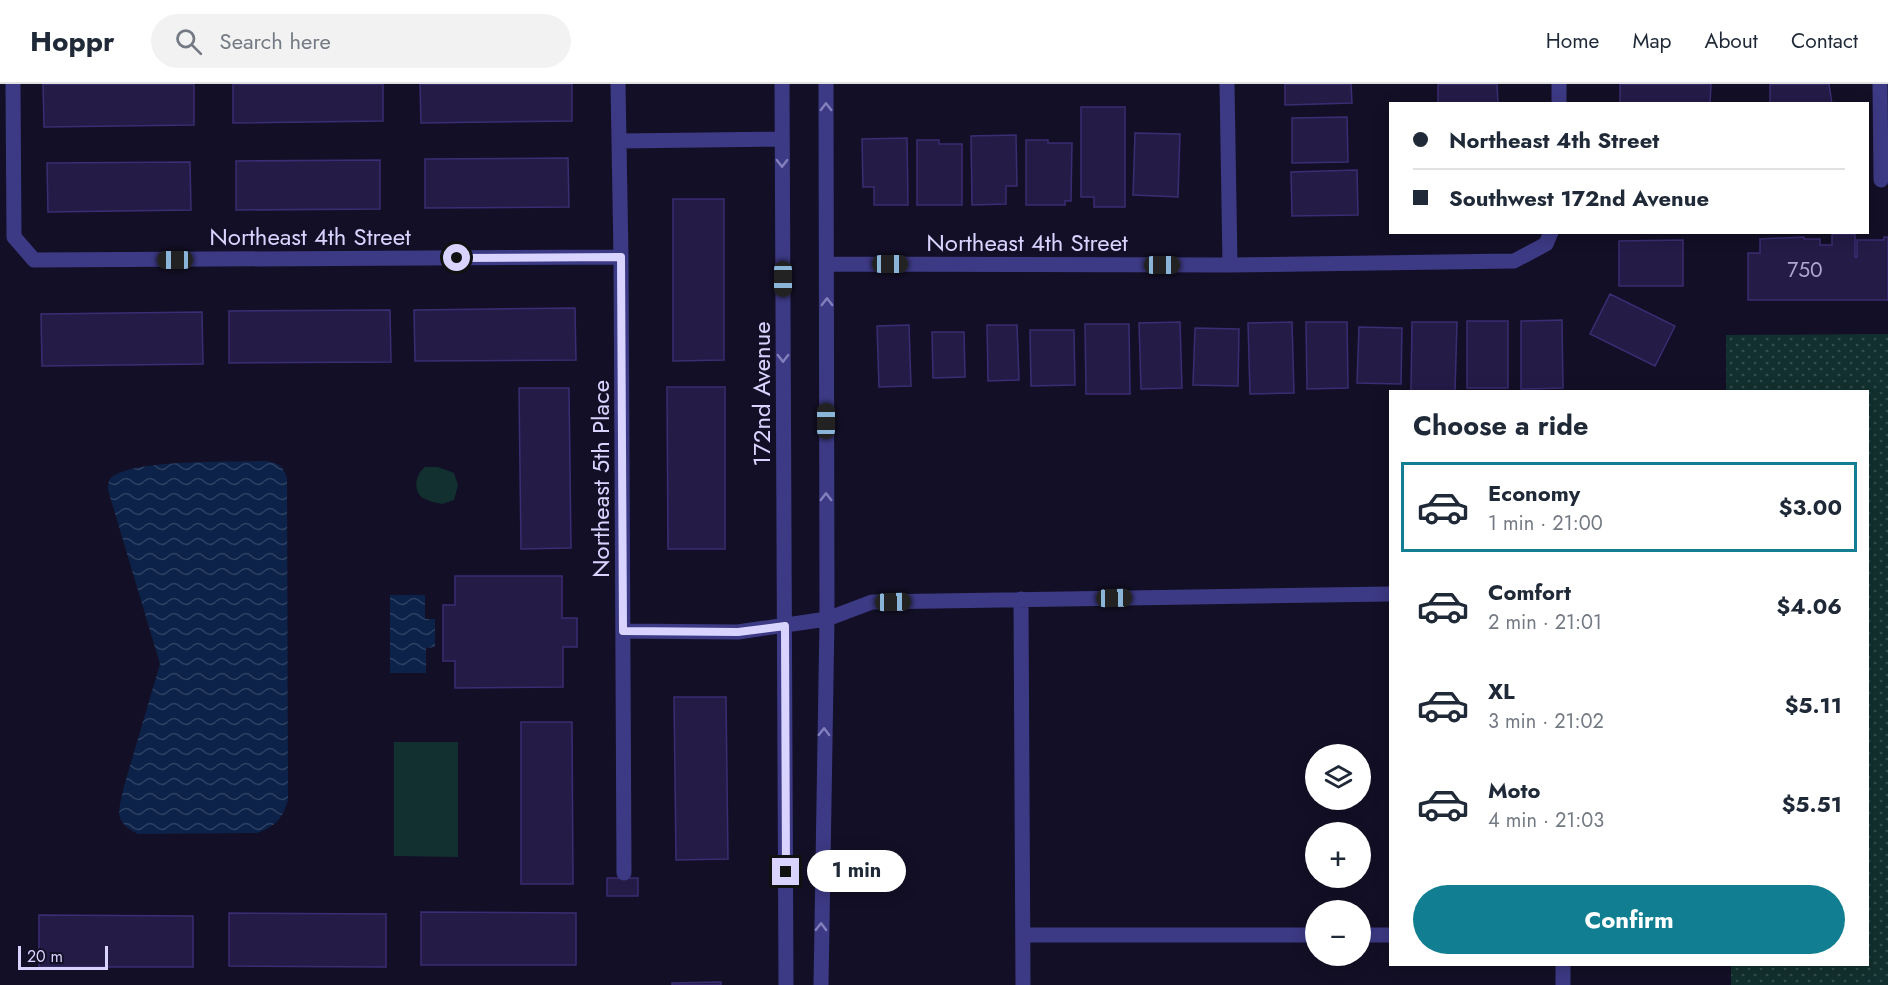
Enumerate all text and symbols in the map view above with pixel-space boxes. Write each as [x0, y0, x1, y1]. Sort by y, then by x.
search box [151, 14, 571, 68]
text: Hoppr [30, 21, 115, 62]
icon: search [172, 25, 205, 58]
text: Search here [220, 25, 331, 57]
text: Home [1546, 26, 1599, 56]
text: Map [1632, 26, 1672, 56]
text: About [1705, 26, 1758, 56]
text: Contact [1791, 26, 1858, 56]
one-way arrow [820, 103, 832, 112]
text: Northeast 4th Street [1449, 124, 1659, 156]
one-way arrow [776, 159, 788, 168]
text: Southwest 172nd Avenue [1449, 182, 1709, 214]
street label: Northeast 4th Street [209, 219, 411, 254]
street label: Northeast 4th Street [926, 225, 1128, 260]
route start [443, 244, 470, 271]
car [157, 251, 193, 269]
car [872, 255, 908, 273]
house number: 750 [1787, 255, 1823, 285]
car [1144, 256, 1180, 274]
car [774, 261, 792, 297]
one-way arrow [821, 298, 833, 307]
street label: 172nd Avenue [744, 321, 779, 467]
one-way arrow [777, 354, 789, 363]
street label: Northeast 5th Place [583, 380, 618, 578]
car [817, 403, 835, 439]
text: Choose a ride [1413, 406, 1588, 445]
text: Economy [1488, 477, 1580, 509]
icon: car [1416, 480, 1470, 534]
text: $3.00 [1779, 491, 1842, 523]
one-way arrow [820, 493, 832, 502]
text: 1 min · 21:00 [1488, 509, 1603, 538]
text: Comfort [1488, 576, 1571, 608]
icon: car [1416, 579, 1470, 633]
car [1096, 589, 1132, 607]
text: $4.06 [1777, 590, 1842, 622]
car [875, 593, 911, 611]
text: 2 min · 21:01 [1488, 608, 1602, 637]
text: XL [1488, 675, 1515, 707]
icon: car [1416, 678, 1470, 732]
text: $5.11 [1785, 689, 1842, 721]
text: 3 min · 21:02 [1488, 707, 1604, 736]
one-way arrow [818, 727, 831, 736]
map controls [1305, 744, 1371, 966]
button: layers [1305, 744, 1371, 810]
text: Moto [1488, 774, 1541, 806]
icon: car [1416, 777, 1470, 831]
text: $5.51 [1782, 788, 1842, 820]
text: 4 min · 21:03 [1488, 806, 1604, 835]
button: + [1305, 822, 1371, 888]
callout: 1 min [807, 851, 906, 893]
text: 1 min [832, 856, 881, 885]
route end [772, 858, 799, 885]
button: Confirm [1413, 885, 1845, 954]
button: − [1305, 900, 1371, 966]
one-way arrow [814, 922, 827, 931]
scale bar [18, 943, 108, 970]
text: 20 m [27, 945, 63, 968]

